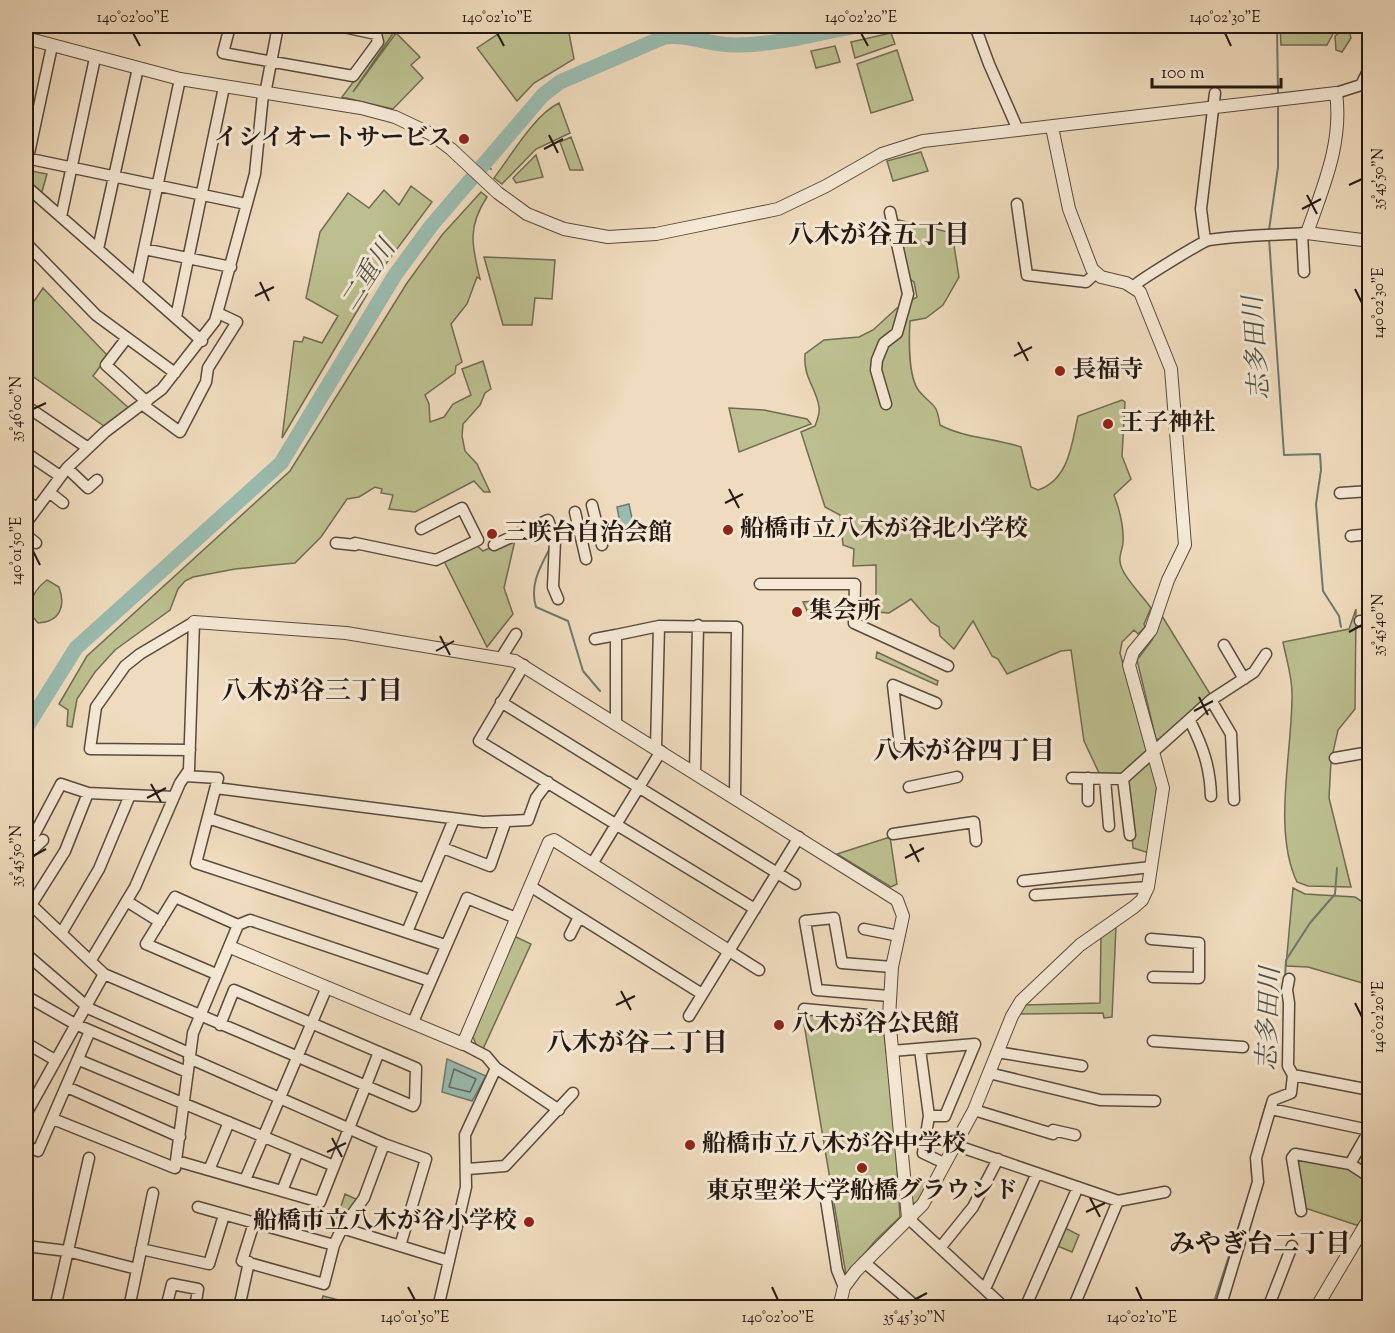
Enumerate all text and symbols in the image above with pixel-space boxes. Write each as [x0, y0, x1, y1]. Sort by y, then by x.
text: 140°02'00"E [97, 8, 169, 29]
text: 140°02'10"E [462, 8, 532, 29]
text: 140°02'20"E [825, 8, 897, 29]
text: 140°02'30"E [1189, 8, 1261, 29]
scale bar [1152, 51, 1281, 89]
text: 100 m [1161, 61, 1205, 87]
place label: イシイオートサービス [214, 122, 452, 156]
marker: イシイオートサービス [457, 132, 471, 146]
text: 35°45'50"N [1369, 148, 1390, 210]
district label: 八木が谷五丁目 [788, 218, 970, 255]
water label: 二重川 [332, 231, 407, 319]
text: 140°02'30"E [1369, 267, 1390, 339]
water label: 志多田川 [1236, 292, 1280, 401]
place label: 長福寺 [1072, 354, 1144, 388]
marker: 長福寺 [1053, 364, 1067, 378]
text: 35°46'00"N [7, 376, 28, 442]
place label: 王子神社 [1120, 407, 1216, 441]
marker: 王子神社 [1101, 417, 1115, 431]
place label: 船橋市立八木が谷北小学校 [740, 513, 1028, 547]
text: 140°01'50"E [7, 517, 28, 585]
place label: 三咲台自治会館 [504, 517, 672, 551]
marker: 船橋市立八木が谷北小学校 [721, 523, 735, 537]
marker: 三咲台自治会館 [485, 527, 499, 541]
text: 35°45'40"N [1369, 594, 1390, 656]
place label: 集会所 [809, 595, 881, 629]
marker: 集会所 [790, 605, 804, 619]
district label: 八木が谷三丁目 [221, 674, 403, 711]
district label: 八木が谷四丁目 [873, 734, 1055, 771]
text: 35°45'50"N [7, 825, 28, 887]
water label: 志多田川 [1250, 963, 1290, 1072]
text: 140°02'20"E [1369, 981, 1390, 1053]
place label: 八木が谷公民館 [791, 1008, 959, 1042]
marker: 八木が谷公民館 [772, 1018, 786, 1032]
district label: 八木が谷二丁目 [546, 1026, 728, 1063]
place label: 船橋市立八木が谷中学校 [702, 1128, 966, 1162]
marker: 船橋市立八木が谷中学校 [683, 1138, 697, 1152]
marker: 東京聖栄大学船橋グラウンド [855, 1161, 869, 1175]
place label: 東京聖栄大学船橋グラウンド [706, 1175, 1018, 1209]
place label: 船橋市立八木が谷小学校 [253, 1205, 517, 1239]
marker: 船橋市立八木が谷小学校 [522, 1215, 536, 1229]
district label: みやぎ台二丁目 [1169, 1227, 1351, 1264]
text: 140°01'50"E [381, 1308, 449, 1329]
text: 140°02'00"E [742, 1308, 814, 1329]
text: 35°45'30"N [883, 1308, 945, 1329]
text: 140°02'10"E [1107, 1308, 1177, 1329]

